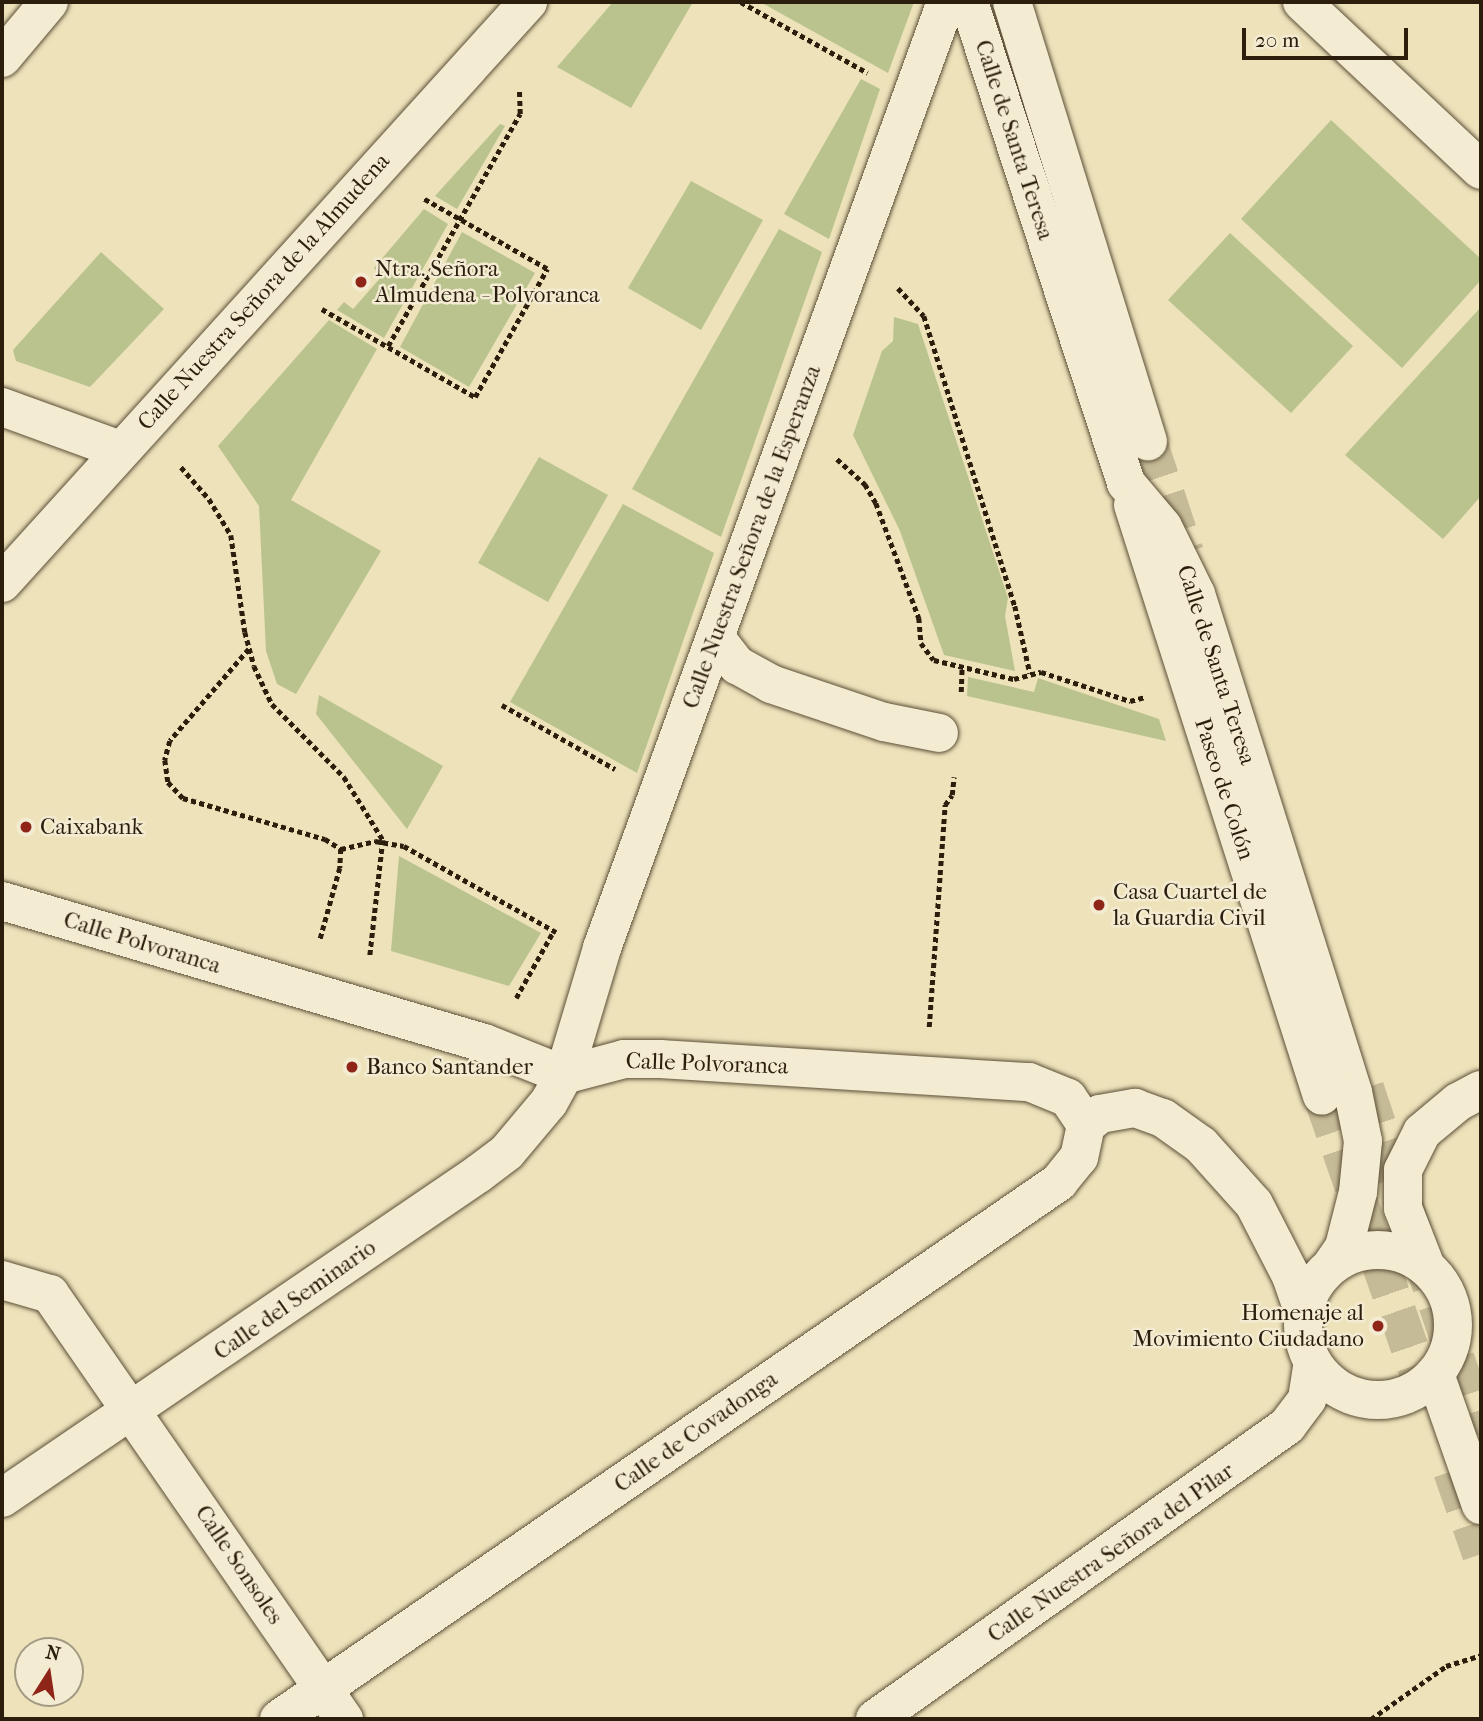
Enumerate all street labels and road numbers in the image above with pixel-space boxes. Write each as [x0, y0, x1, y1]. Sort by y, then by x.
street label: Calle de Santa Teresa [969, 37, 1059, 243]
street label: Calle Nuestra Señora de la Almudena [132, 148, 396, 436]
street label: Calle Nuestra Señora de la Esperanza [677, 362, 827, 712]
street label: Calle de Santa Teresa [1171, 562, 1261, 768]
street label: Paseo de Colón [1188, 715, 1260, 863]
street label: Calle Polvoranca [60, 906, 224, 980]
street label: Calle Polvoranca [625, 1047, 789, 1081]
street label: Calle del Seminario [209, 1234, 381, 1366]
street label: Calle de Covadonga [609, 1365, 783, 1499]
street label: Calle Nuestra Señora del Pilar [983, 1457, 1239, 1649]
street label: Calle Sonsoles [189, 1500, 289, 1630]

